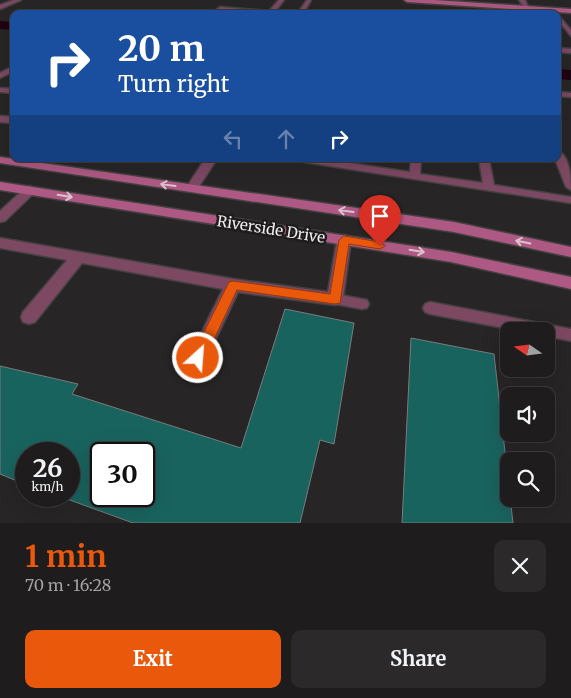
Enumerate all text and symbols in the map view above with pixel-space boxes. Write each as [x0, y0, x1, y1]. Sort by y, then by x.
text: 20 m [118, 27, 205, 71]
icon: right [35, 30, 100, 95]
text: Turn right [118, 70, 229, 98]
icon: left [219, 125, 247, 153]
icon: ahead [272, 125, 300, 153]
icon: right [325, 125, 353, 153]
one-way arrow [160, 179, 176, 189]
one-way arrow [57, 191, 73, 201]
pin [359, 195, 401, 246]
icon: arrive [366, 202, 394, 230]
one-way arrow [338, 206, 354, 216]
street label: Riverside Drive [216, 211, 327, 247]
one-way arrow [516, 237, 532, 246]
one-way arrow [408, 247, 424, 257]
north arrow [500, 322, 555, 378]
map controls [500, 322, 555, 507]
position arrow [171, 331, 223, 383]
button: sound [500, 387, 555, 442]
speed limit sign: 30 [90, 442, 155, 507]
text: 26 [33, 452, 62, 484]
button: search [500, 452, 555, 507]
text: km/h [32, 479, 63, 494]
text: 1 min [25, 537, 107, 575]
button: close [494, 540, 546, 592]
text: 70 m · 16:28 [25, 575, 111, 595]
button: Exit [25, 630, 281, 688]
button: Share [291, 630, 546, 688]

